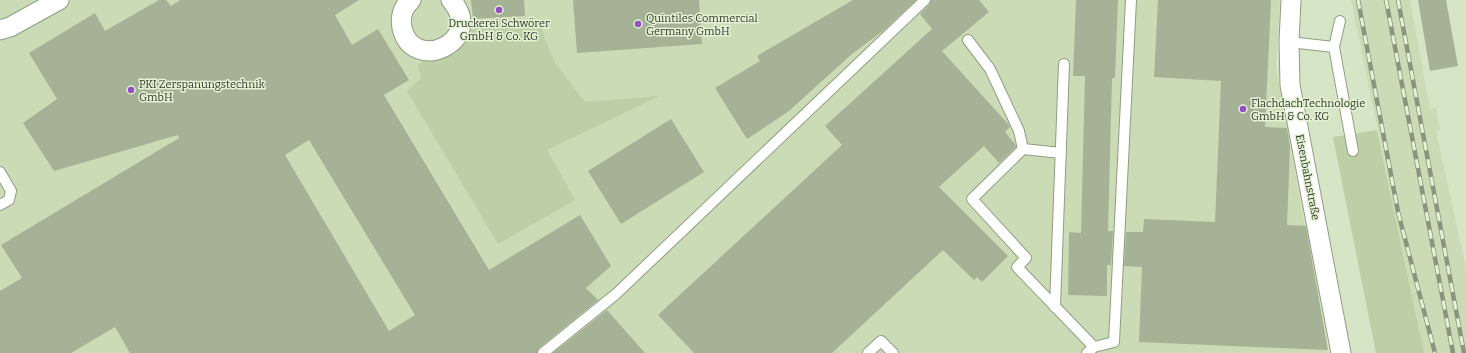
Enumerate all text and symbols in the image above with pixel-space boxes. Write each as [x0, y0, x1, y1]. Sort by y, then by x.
marker: Druckerei Schwörer GmbH & Co. KG [494, 5, 504, 15]
place label: Quintiles Commercial Germany GmbH [646, 12, 758, 38]
place label: Druckerei Schwörer GmbH & Co. KG [448, 17, 550, 43]
marker: Quintiles Commercial Germany GmbH [633, 19, 643, 29]
place label: PKI Zerspanungstechnik GmbH [139, 78, 265, 104]
marker: PKI Zerspanungstechnik GmbH [126, 85, 136, 95]
place label: FlachdachTechnologie GmbH & Co. KG [1251, 97, 1365, 123]
marker: FlachdachTechnologie GmbH & Co. KG [1238, 104, 1248, 114]
street label: Eisenbahnstraße [1293, 133, 1322, 221]

